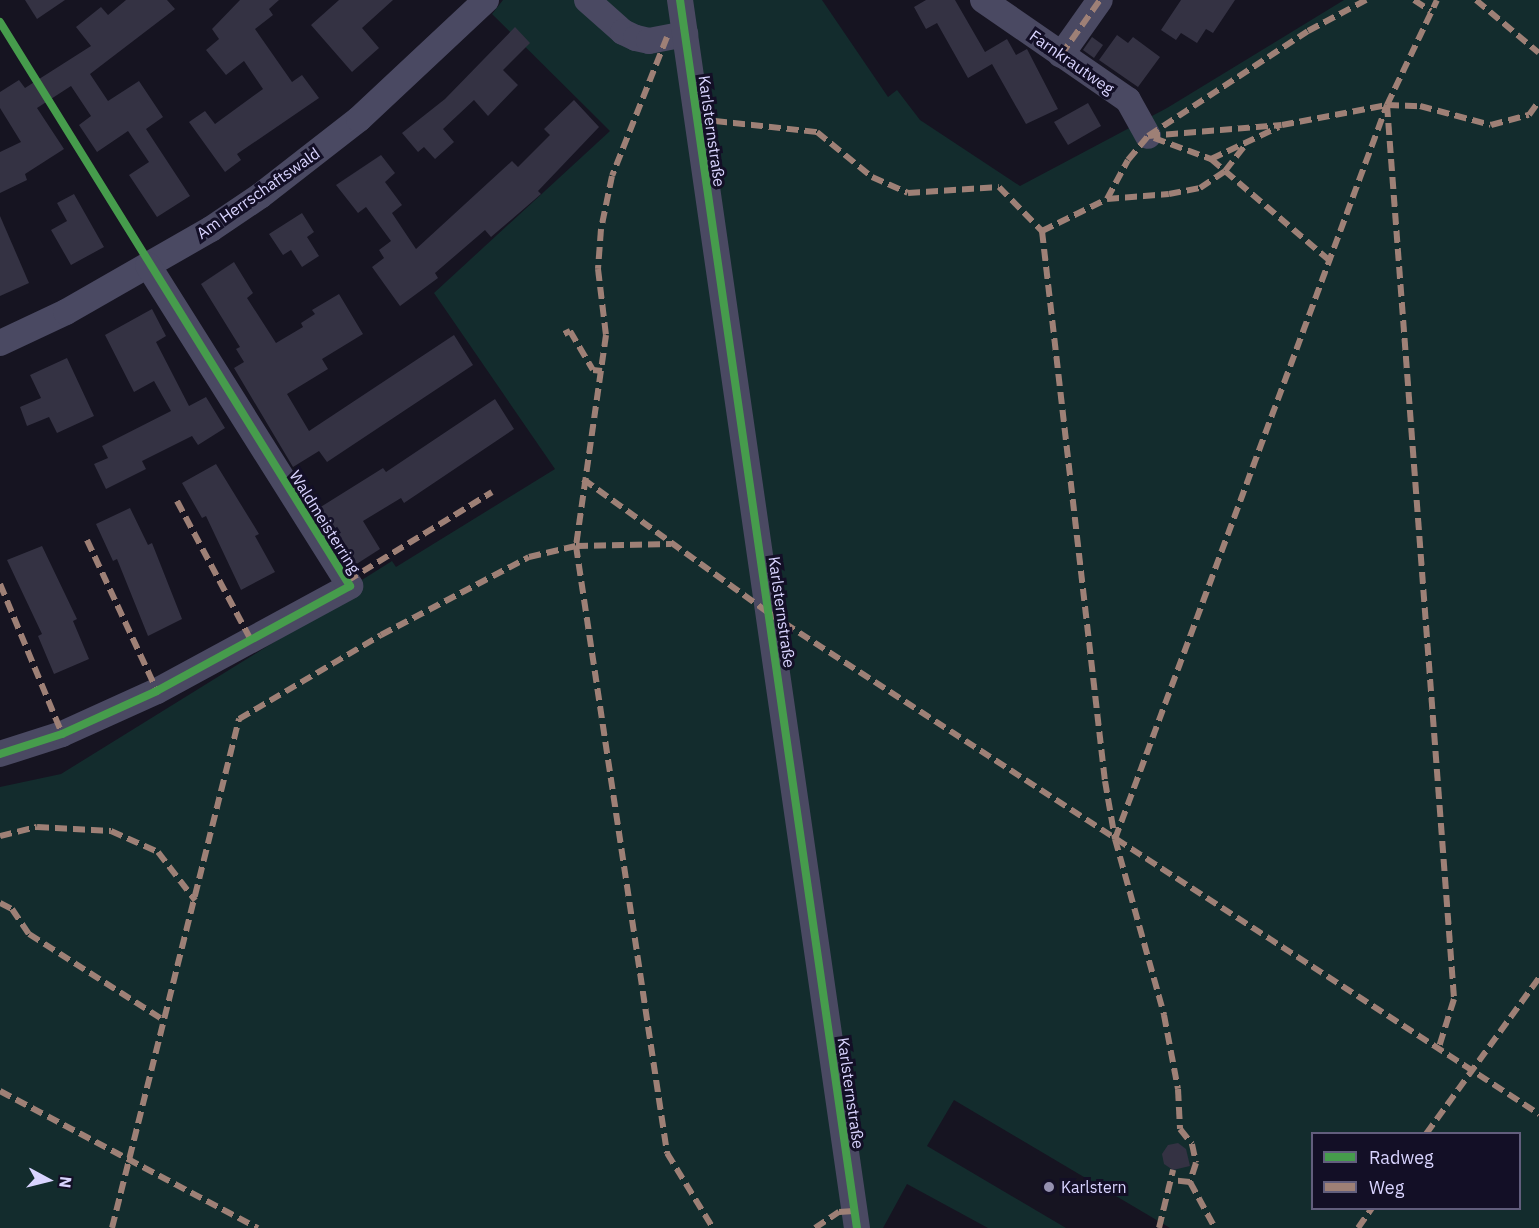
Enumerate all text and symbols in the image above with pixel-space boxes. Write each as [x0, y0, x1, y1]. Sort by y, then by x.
street label: Farnkrautweg [1026, 26, 1118, 98]
street label: Karlsternstraße [695, 74, 729, 188]
street label: Am Herrschaftswald [193, 143, 323, 243]
street label: Waldmeisterring [286, 467, 364, 577]
street label: Karlsternstraße [765, 555, 799, 669]
street label: Karlsternstraße [834, 1036, 868, 1150]
legend [1311, 1132, 1521, 1210]
text: Radweg [1369, 1146, 1434, 1169]
north arrow [18, 1150, 78, 1210]
text: N [55, 1175, 76, 1189]
text: Weg [1369, 1176, 1404, 1199]
place label: Karlstern [1061, 1177, 1127, 1197]
marker: Karlstern [1042, 1180, 1056, 1194]

